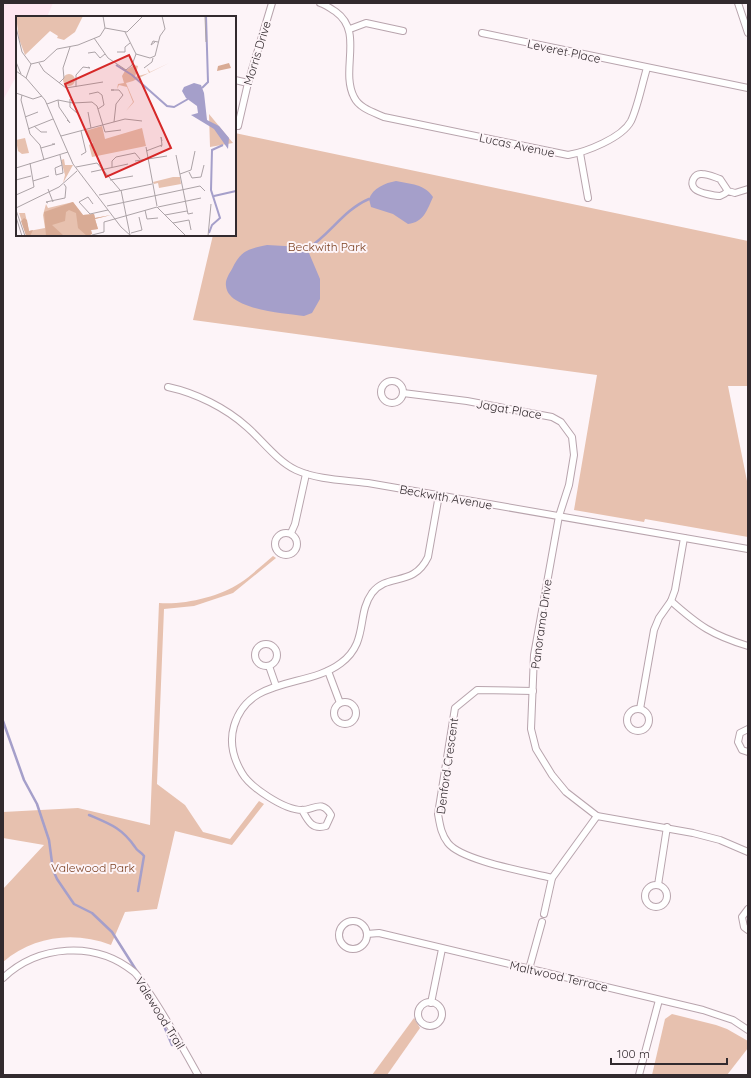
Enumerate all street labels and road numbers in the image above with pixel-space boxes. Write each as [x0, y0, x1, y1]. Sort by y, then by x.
street label: Morris Drive [240, 19, 274, 87]
street label: Leveret Place [526, 36, 602, 66]
street label: Lucas Avenue [478, 130, 556, 160]
street label: Jagat Place [475, 396, 543, 422]
street label: Beckwith Avenue [398, 481, 494, 513]
street label: Panorama Drive [527, 578, 555, 670]
street label: Denford Crescent [433, 717, 461, 815]
street label: Maltwood Terrace [508, 957, 610, 995]
street label: Valewood Trail [132, 974, 188, 1052]

